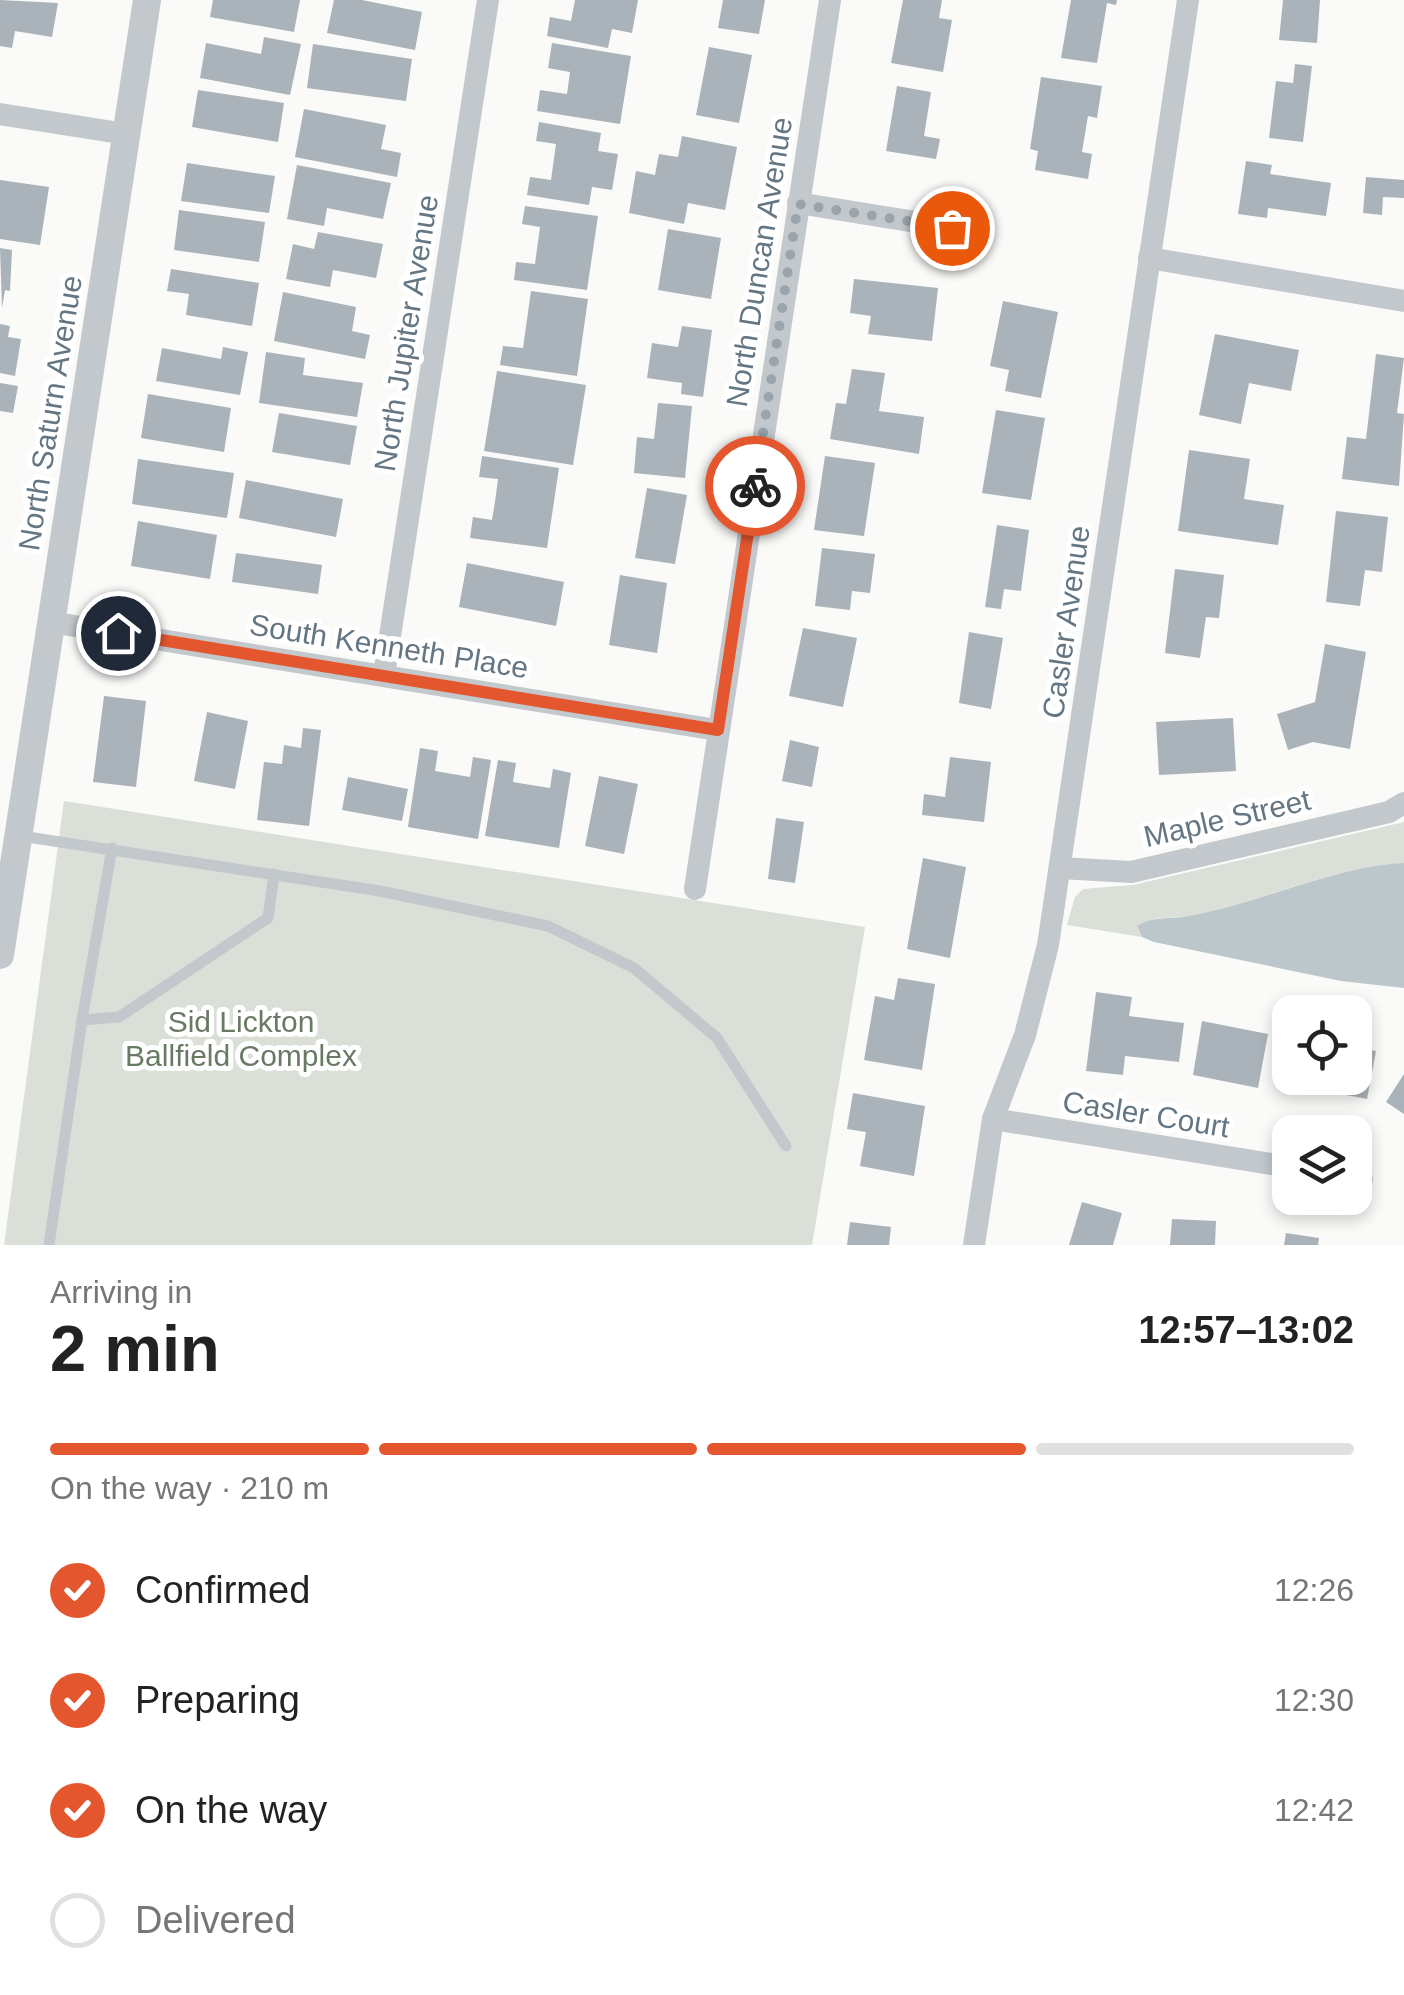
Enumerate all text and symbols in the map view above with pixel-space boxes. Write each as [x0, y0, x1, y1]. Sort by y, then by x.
street label: North Duncan Avenue [720, 115, 798, 409]
pin [910, 186, 995, 271]
street label: North Jupiter Avenue [368, 192, 444, 474]
icon: bag [925, 201, 980, 256]
street label: North Saturn Avenue [12, 273, 88, 553]
courier [705, 436, 805, 536]
icon: bike [728, 459, 783, 514]
street label: Casler Avenue [1036, 523, 1096, 721]
pin [76, 591, 161, 676]
icon: home [91, 606, 146, 661]
street label: South Kenneth Place [247, 608, 531, 684]
street label: Maple Street [1140, 783, 1314, 853]
map controls [1272, 995, 1372, 1215]
button: locate [1272, 995, 1372, 1095]
park label: Sid Lickton Ballfield Complex [125, 1005, 357, 1072]
street label: Casler Court [1060, 1085, 1232, 1144]
button: layers [1272, 1115, 1372, 1215]
text: Arriving in [50, 1274, 192, 1310]
text: 12:57–13:02 [1138, 1309, 1354, 1351]
text: 2 min [50, 1312, 220, 1385]
text: On the way · 210 m [50, 1470, 329, 1506]
icon: check [50, 1563, 105, 1618]
text: Confirmed [135, 1569, 310, 1611]
text: 12:26 [1274, 1572, 1354, 1608]
icon: check [50, 1673, 105, 1728]
text: Preparing [135, 1679, 300, 1721]
text: 12:30 [1274, 1682, 1354, 1718]
icon: check [50, 1783, 105, 1838]
text: On the way [135, 1789, 327, 1831]
text: 12:42 [1274, 1792, 1354, 1828]
text: Delivered [135, 1899, 296, 1941]

